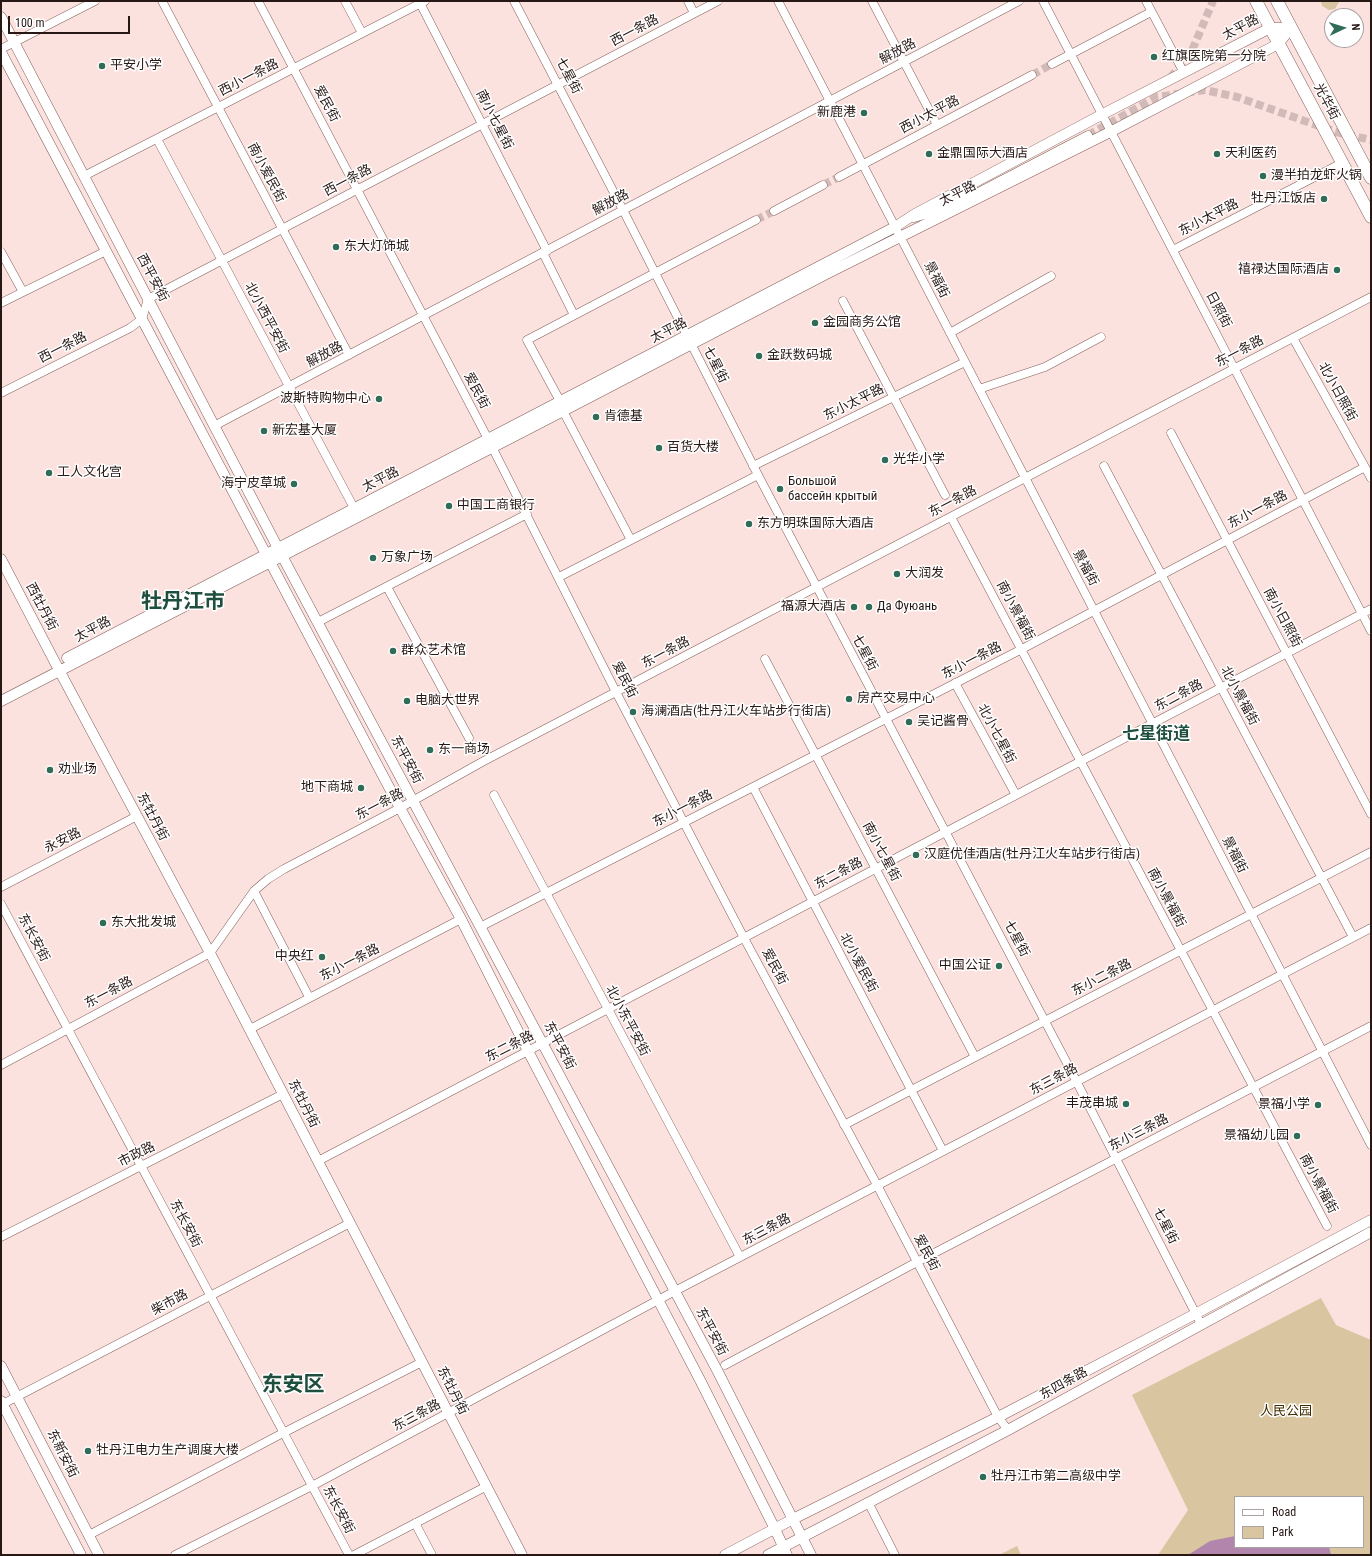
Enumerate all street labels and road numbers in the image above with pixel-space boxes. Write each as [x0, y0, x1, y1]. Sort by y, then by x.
street label: 西一条路 [608, 12, 662, 50]
street label: 太平路 [1220, 12, 1262, 44]
street label: 解放路 [877, 36, 919, 68]
street label: 七星街 [552, 55, 584, 97]
street label: 西小一条路 [217, 56, 281, 100]
street label: 光华街 [1310, 81, 1342, 123]
street label: 爱民街 [310, 83, 342, 125]
street label: 南小七星街 [472, 88, 516, 152]
street label: 西小太平路 [898, 93, 962, 137]
street label: 南小爱民街 [244, 141, 288, 205]
street label: 西一条路 [321, 162, 375, 200]
street label: 太平路 [937, 178, 979, 210]
street label: 解放路 [590, 187, 632, 219]
street label: 东小太平路 [1177, 196, 1241, 240]
street label: 西平安街 [133, 251, 171, 305]
street label: 景福街 [920, 259, 952, 301]
street label: 北小西平安街 [241, 280, 291, 356]
street label: 日照街 [1202, 289, 1234, 331]
street label: 太平路 [648, 315, 690, 347]
street label: 西一条路 [36, 329, 90, 367]
street label: 东一条路 [1213, 333, 1267, 371]
street label: 解放路 [304, 339, 346, 371]
street label: 七星街 [699, 344, 731, 386]
street label: 北小日照街 [1314, 360, 1360, 424]
street label: 爱民街 [460, 370, 492, 412]
street label: 东小太平路 [821, 382, 887, 424]
street label: 太平路 [360, 464, 402, 496]
street label: 东一条路 [926, 483, 980, 521]
street label: 东小一条路 [1226, 488, 1290, 532]
street label: 景福街 [1069, 547, 1101, 589]
street label: 南小景福街 [993, 579, 1037, 643]
street label: 西牡丹街 [22, 580, 60, 634]
street label: 南小日照街 [1260, 586, 1304, 650]
street label: 太平路 [72, 614, 114, 646]
street label: 七星街 [848, 632, 880, 674]
street label: 东一条路 [639, 634, 693, 672]
street label: 东小一条路 [940, 639, 1004, 683]
street label: 爱民街 [608, 659, 640, 701]
street label: 北小景福街 [1217, 664, 1261, 728]
street label: 东二条路 [1152, 677, 1206, 715]
street label: 北小七星街 [974, 702, 1018, 766]
street label: 东平安街 [387, 733, 425, 787]
street label: 东一条路 [353, 786, 407, 824]
street label: 东小一条路 [651, 787, 715, 831]
street label: 东牡丹街 [133, 790, 171, 844]
street label: 南小七星街 [859, 820, 903, 884]
street label: 永安路 [42, 825, 84, 857]
street label: 景福街 [1218, 834, 1250, 876]
street label: 东二条路 [812, 855, 866, 893]
street label: 南小景福街 [1144, 866, 1188, 930]
street label: 东长安街 [14, 911, 52, 965]
street label: 七星街 [1000, 918, 1032, 960]
street label: 北小爱民街 [836, 931, 880, 995]
street label: 东小一条路 [318, 941, 382, 985]
street label: 爱民街 [758, 946, 790, 988]
street label: 东小二条路 [1070, 956, 1134, 1000]
street label: 东一条路 [82, 974, 136, 1012]
street label: 北小东平安街 [602, 983, 652, 1059]
street label: 东平安街 [540, 1019, 578, 1073]
street label: 东二条路 [483, 1028, 537, 1066]
street label: 东三条路 [1027, 1061, 1081, 1099]
street label: 东牡丹街 [284, 1077, 322, 1131]
street label: 东小三条路 [1107, 1111, 1171, 1155]
street label: 市政路 [116, 1139, 158, 1171]
street label: 南小景福街 [1296, 1152, 1340, 1216]
street label: 东长安街 [166, 1197, 204, 1251]
street label: 七星街 [1149, 1205, 1181, 1247]
street label: 东三条路 [740, 1211, 794, 1249]
street label: 爱民街 [910, 1232, 942, 1274]
street label: 柴市路 [149, 1287, 191, 1319]
street label: 东平安街 [692, 1305, 730, 1359]
street label: 东牡丹街 [433, 1364, 471, 1418]
street label: 东四条路 [1037, 1365, 1091, 1403]
street label: 东三条路 [390, 1397, 444, 1435]
street label: 东新安街 [43, 1427, 81, 1481]
street label: 东长安街 [319, 1483, 357, 1537]

